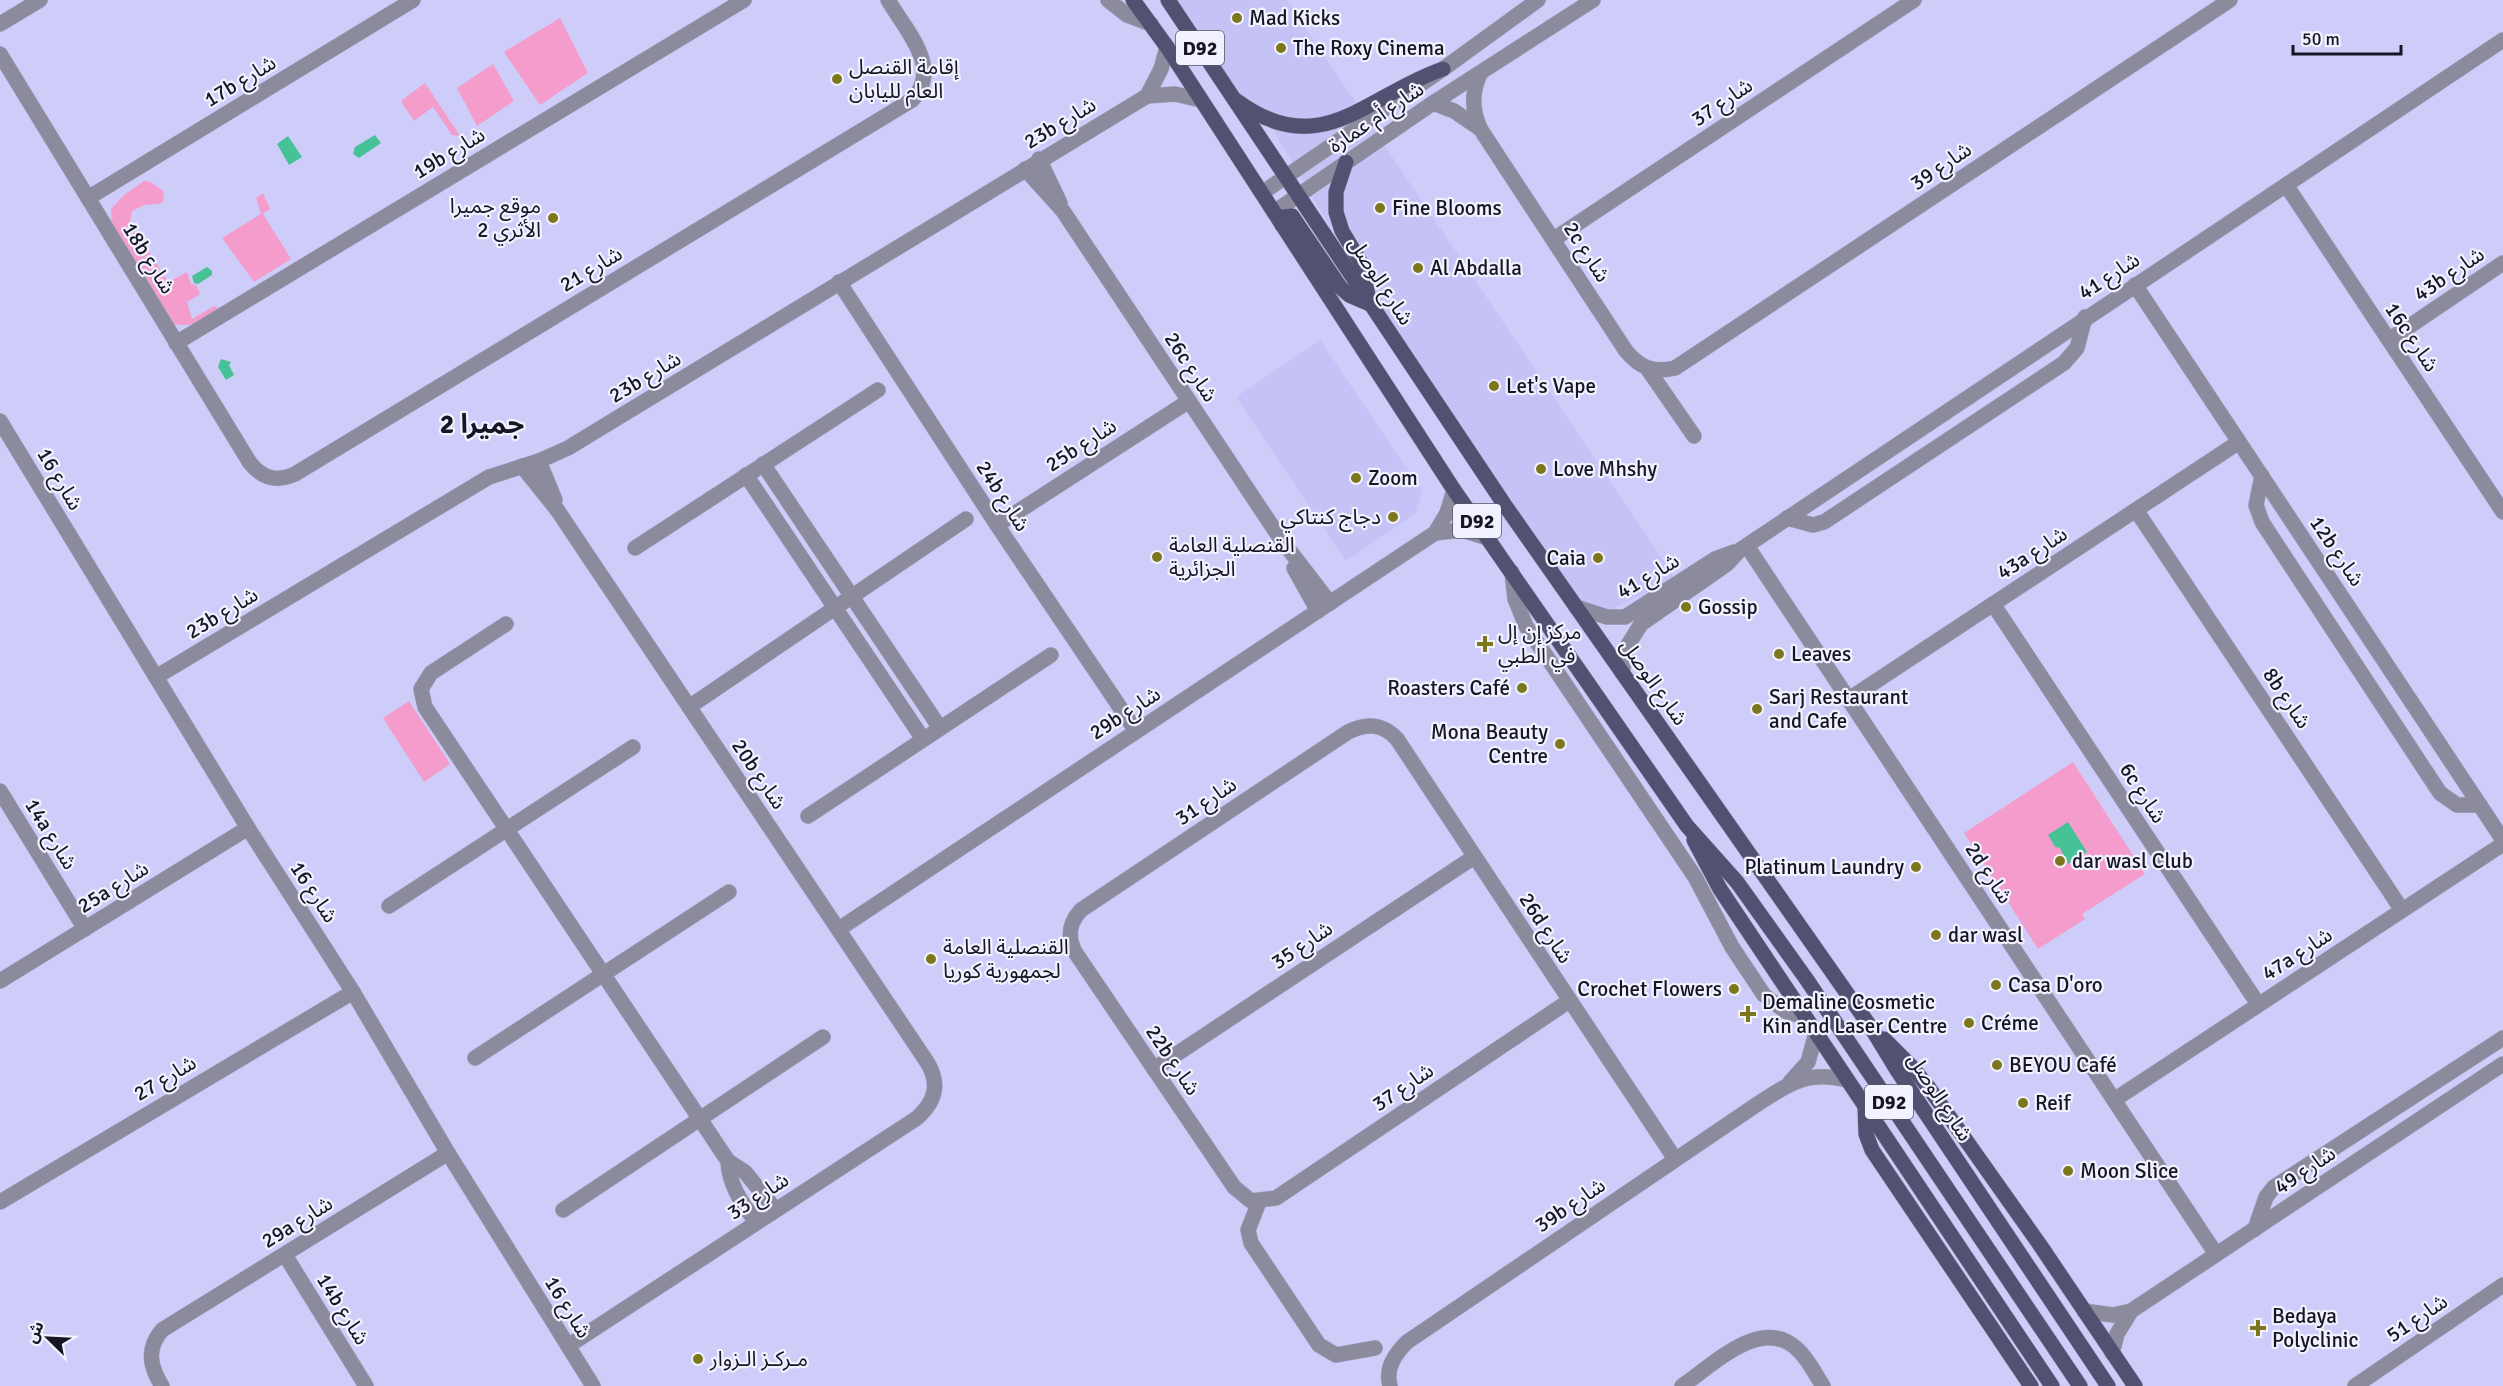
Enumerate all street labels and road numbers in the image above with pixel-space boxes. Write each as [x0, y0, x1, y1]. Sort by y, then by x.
road number: D92 [1176, 31, 1224, 65]
street label: 17b شارع [199, 49, 282, 114]
street label: شارع 37 [1686, 72, 1759, 134]
street label: شارع أم عمارة [1323, 76, 1430, 161]
street label: 23b شارع [1019, 91, 1102, 156]
street label: 19b شارع [408, 121, 491, 186]
street label: شارع 39 [1905, 136, 1978, 198]
street label: 18b شارع [115, 217, 181, 300]
street label: 2c شارع [1556, 217, 1616, 288]
street label: شارع الوصل [1341, 232, 1419, 331]
street label: شارع 21 [555, 240, 628, 299]
street label: 43b شارع [2409, 241, 2490, 309]
street label: شارع 41 [2073, 247, 2146, 307]
street label: 16c شارع [2378, 297, 2445, 378]
street label: 26c شارع [1157, 327, 1223, 408]
street label: 23b شارع [604, 345, 687, 410]
street label: 25b شارع [1041, 412, 1122, 479]
street label: شارع 16 [30, 443, 89, 516]
street label: 24b شارع [969, 456, 1036, 537]
road number: D92 [1453, 504, 1501, 538]
street label: 12b شارع [2302, 511, 2370, 592]
street label: 43a شارع [1992, 521, 2073, 587]
street label: شارع 41 [1612, 547, 1685, 606]
street label: 23b شارع [181, 581, 264, 646]
street label: شارع الوصل [1613, 633, 1693, 732]
street label: 8b شارع [2256, 663, 2317, 735]
street label: 29b شارع [1085, 680, 1166, 747]
street label: 20b شارع [724, 734, 792, 815]
street label: 6c شارع [2112, 758, 2172, 829]
street label: شارع 31 [1170, 771, 1243, 833]
street label: 14a شارع [17, 794, 83, 875]
street label: 2d شارع [1958, 837, 2018, 910]
street label: 25a شارع [73, 855, 154, 921]
street label: شارع 16 [283, 856, 343, 929]
street label: 26d شارع [1512, 888, 1579, 969]
street label: شارع 35 [1266, 915, 1339, 977]
street label: 47a شارع [2257, 922, 2338, 988]
street label: 22b شارع [1138, 1020, 1206, 1101]
street label: شارع الوصل [1900, 1048, 1978, 1147]
street label: شارع 27 [129, 1049, 202, 1108]
street label: شارع 37 [1367, 1057, 1440, 1119]
road number: D92 [1865, 1085, 1913, 1119]
street label: شارع 49 [2269, 1140, 2342, 1202]
street label: شارع 33 [722, 1167, 795, 1227]
street label: 39b شارع [1530, 1172, 1611, 1240]
street label: 29a شارع [257, 1190, 338, 1256]
street label: 14b شارع [309, 1268, 375, 1351]
street label: شارع 16 [537, 1271, 597, 1344]
street label: شارع 51 [2381, 1288, 2454, 1350]

